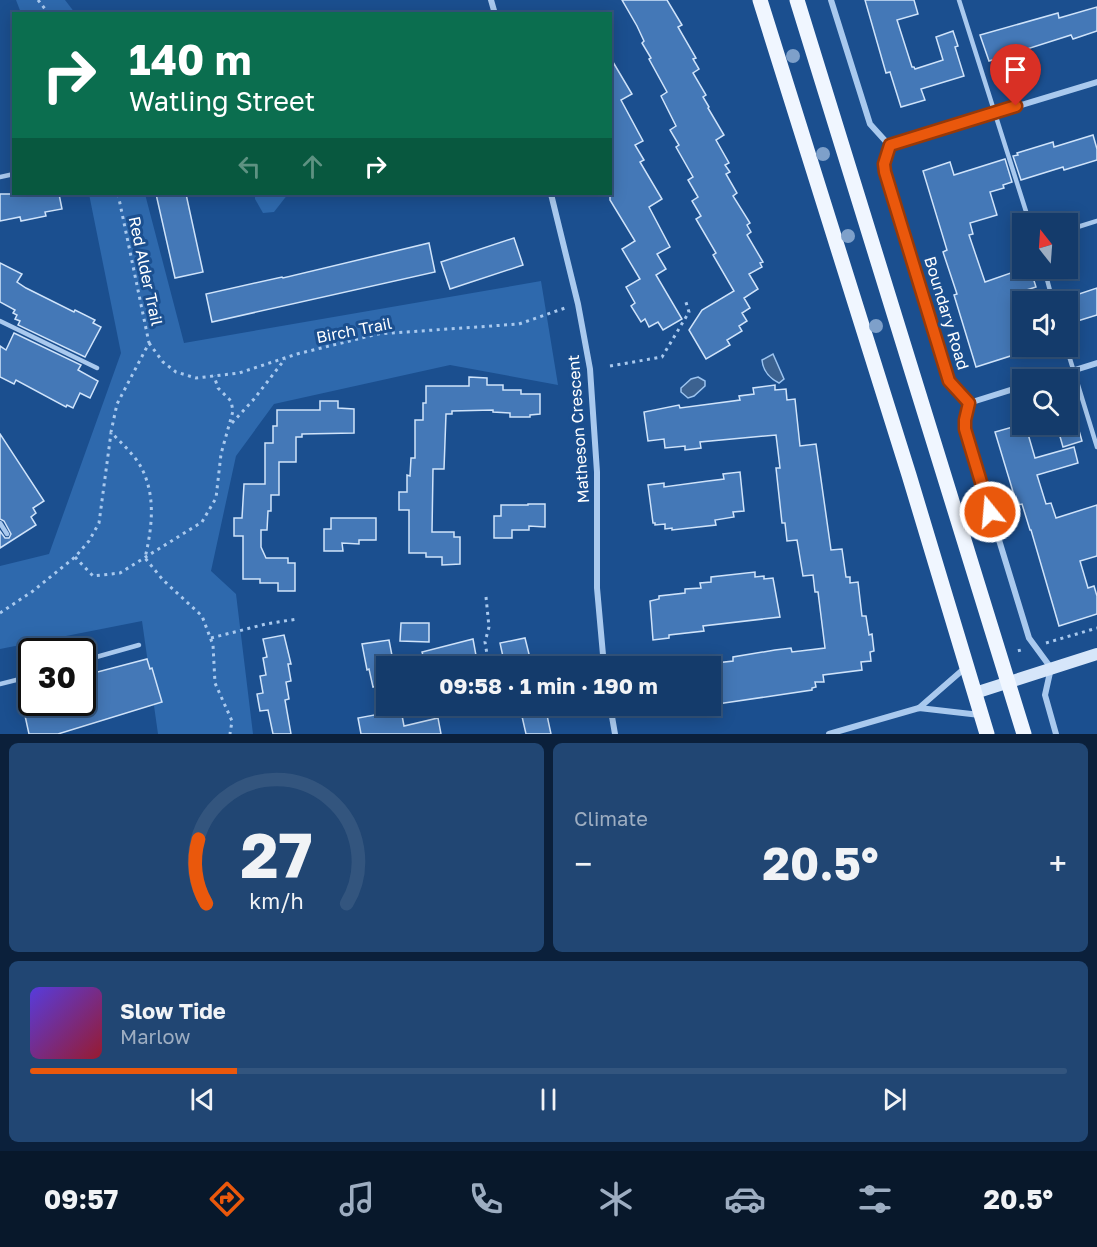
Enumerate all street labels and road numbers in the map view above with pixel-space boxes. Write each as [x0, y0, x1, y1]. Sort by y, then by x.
street label: Red Alder Trail [125, 214, 167, 328]
street label: Boundary Road [920, 254, 974, 372]
street label: Birch Trail [314, 313, 394, 347]
street label: Matheson Crescent [563, 354, 593, 504]

